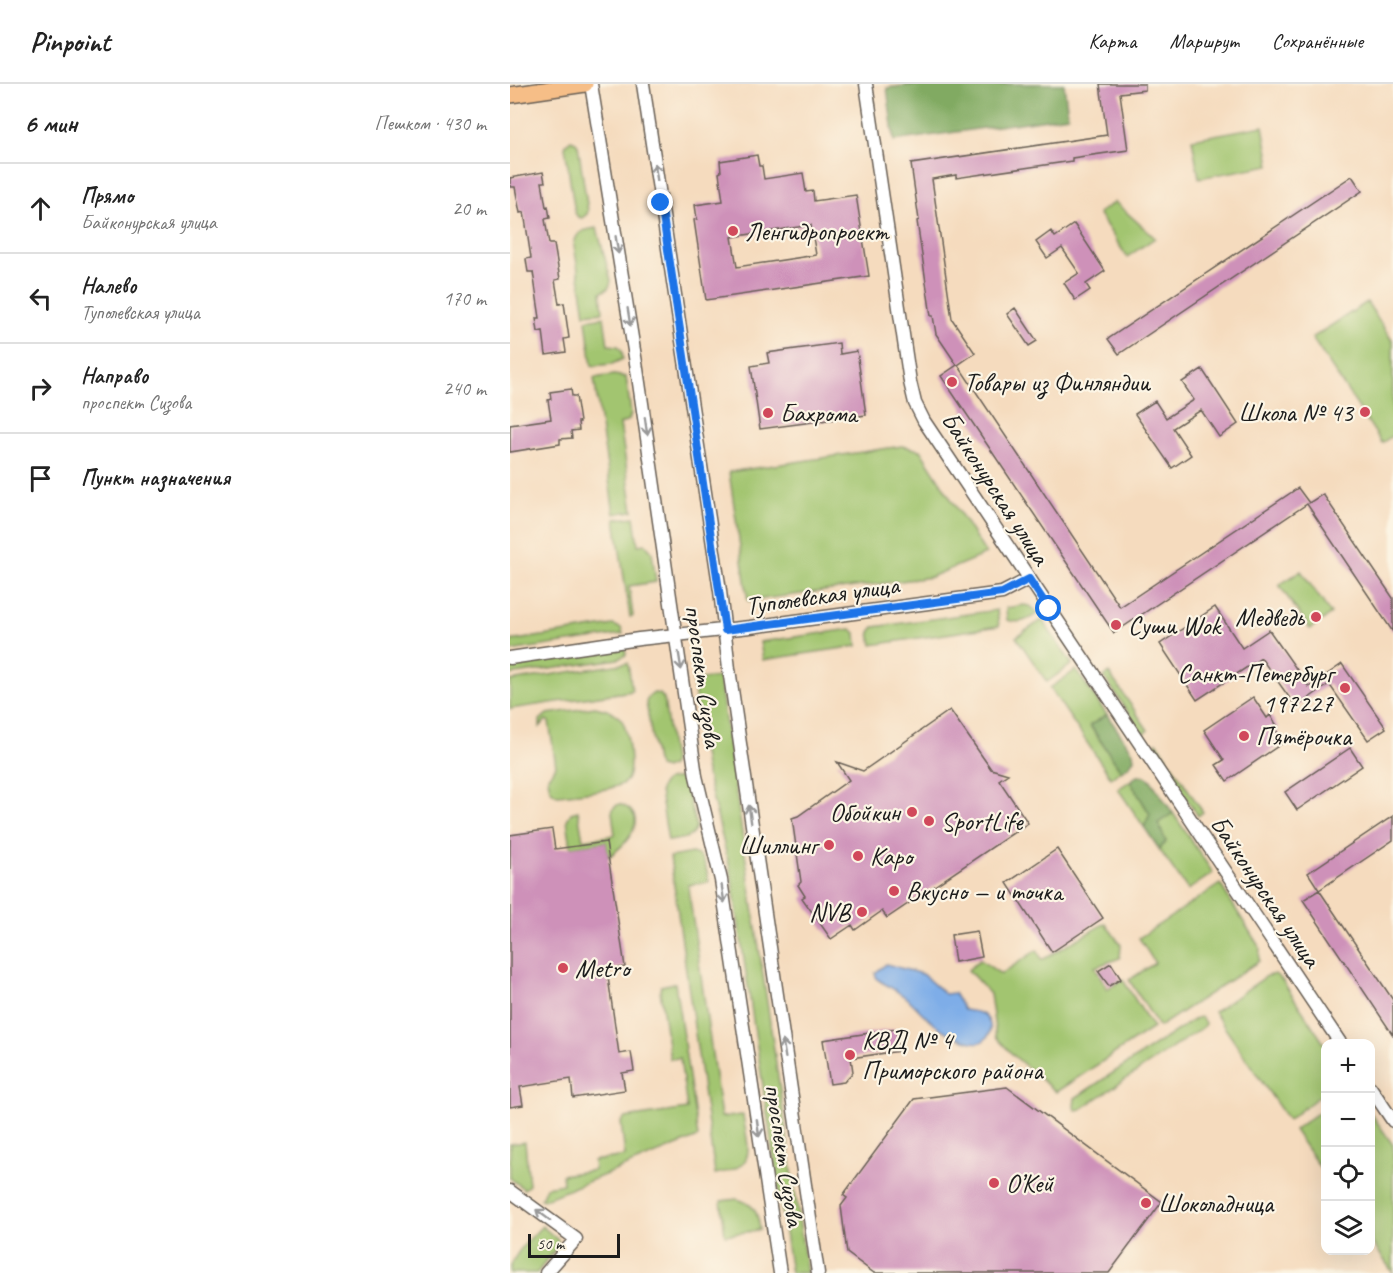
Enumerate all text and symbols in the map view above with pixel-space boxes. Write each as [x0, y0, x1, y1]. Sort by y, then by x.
text: Pinpoint [30, 24, 110, 59]
text: Карта [1088, 28, 1137, 54]
text: Маршрут [1170, 28, 1239, 54]
text: Сохранённые [1272, 28, 1363, 54]
text: 6 мин [24, 107, 77, 140]
text: Пешком · 430 m [374, 111, 486, 136]
one-way arrow [651, 163, 662, 183]
text: Прямо [81, 182, 133, 210]
route end [647, 189, 673, 215]
icon: ahead [24, 192, 57, 225]
text: 20 m [452, 196, 486, 221]
text: Байконурская улица [81, 210, 217, 235]
place label: Ленгидропроект [745, 215, 891, 248]
marker: Ленгидропроект [726, 224, 740, 238]
one-way arrow [612, 235, 623, 255]
text: Налево [81, 272, 137, 300]
icon: left [24, 282, 57, 315]
text: 170 m [443, 286, 486, 311]
text: Туполевская улица [81, 300, 200, 325]
one-way arrow [624, 307, 635, 327]
text: Направо [81, 362, 148, 390]
place label: Товары из Финляндии [964, 366, 1151, 400]
icon: right [24, 372, 57, 405]
marker: Товары из Финляндии [945, 375, 959, 389]
text: 240 m [443, 376, 486, 401]
text: проспект Сизова [81, 390, 191, 415]
place label: Школа № 43 [1238, 396, 1355, 429]
place label: Бахрома [780, 397, 859, 430]
street label: Байконурская улица [934, 405, 1058, 573]
marker: Школа № 43 [1358, 405, 1372, 419]
marker: Бахрома [761, 406, 775, 420]
one-way arrow [640, 416, 651, 436]
icon: arrive [24, 462, 57, 495]
text: Пункт назначения [81, 464, 230, 492]
street label: Туполевская улица [743, 568, 902, 623]
route start [1035, 595, 1061, 621]
place label: Медведь [1235, 601, 1306, 634]
street label: проспект Сизова [676, 603, 730, 751]
place label: Суши Wok [1128, 609, 1222, 642]
marker: Медведь [1309, 610, 1323, 624]
marker: Суши Wok [1109, 618, 1123, 632]
one-way arrow [674, 651, 685, 670]
place label: Санкт-Петербург 197227 [1177, 657, 1337, 720]
marker: Санкт-Петербург 197227 [1338, 681, 1352, 695]
place label: Пятёрочка [1256, 720, 1353, 753]
marker: Пятёрочка [1237, 729, 1251, 743]
place label: Обойкин [830, 796, 902, 829]
one-way arrow [745, 805, 756, 825]
marker: Обойкин [905, 805, 919, 819]
place label: SportLife [941, 805, 1024, 838]
street label: Байконурская улица [1203, 809, 1329, 975]
marker: SportLife [922, 814, 936, 828]
place label: Шиллинг [739, 829, 821, 862]
marker: Шиллинг [822, 838, 836, 852]
place label: Каро [870, 840, 915, 873]
marker: Каро [851, 849, 865, 863]
place label: Вкусно — и точка [906, 875, 1064, 908]
one-way arrow [718, 883, 729, 903]
marker: Вкусно — и точка [887, 884, 901, 898]
place label: NVB [809, 896, 853, 929]
marker: NVB [855, 905, 869, 919]
place label: Metro [575, 952, 632, 985]
marker: Metro [556, 961, 570, 975]
place label: КВД № 4 Приморского района [862, 1024, 1044, 1087]
map controls [1321, 1039, 1375, 1255]
button: + [1321, 1039, 1375, 1093]
one-way arrow [779, 1040, 790, 1059]
marker: КВД № 4 Приморского района [843, 1048, 857, 1062]
street label: проспект Сизова [756, 1082, 812, 1230]
button: − [1321, 1093, 1375, 1147]
one-way arrow [752, 1118, 763, 1138]
button: locate [1321, 1147, 1375, 1201]
place label: О’Кей [1006, 1167, 1055, 1200]
marker: О’Кей [987, 1176, 1001, 1190]
place label: Шоколадница [1158, 1187, 1275, 1220]
marker: Шоколадница [1139, 1196, 1153, 1210]
button: layers [1321, 1201, 1375, 1255]
one-way arrow [535, 1209, 551, 1221]
scale bar [528, 1231, 620, 1258]
text: 50 m [537, 1234, 564, 1254]

